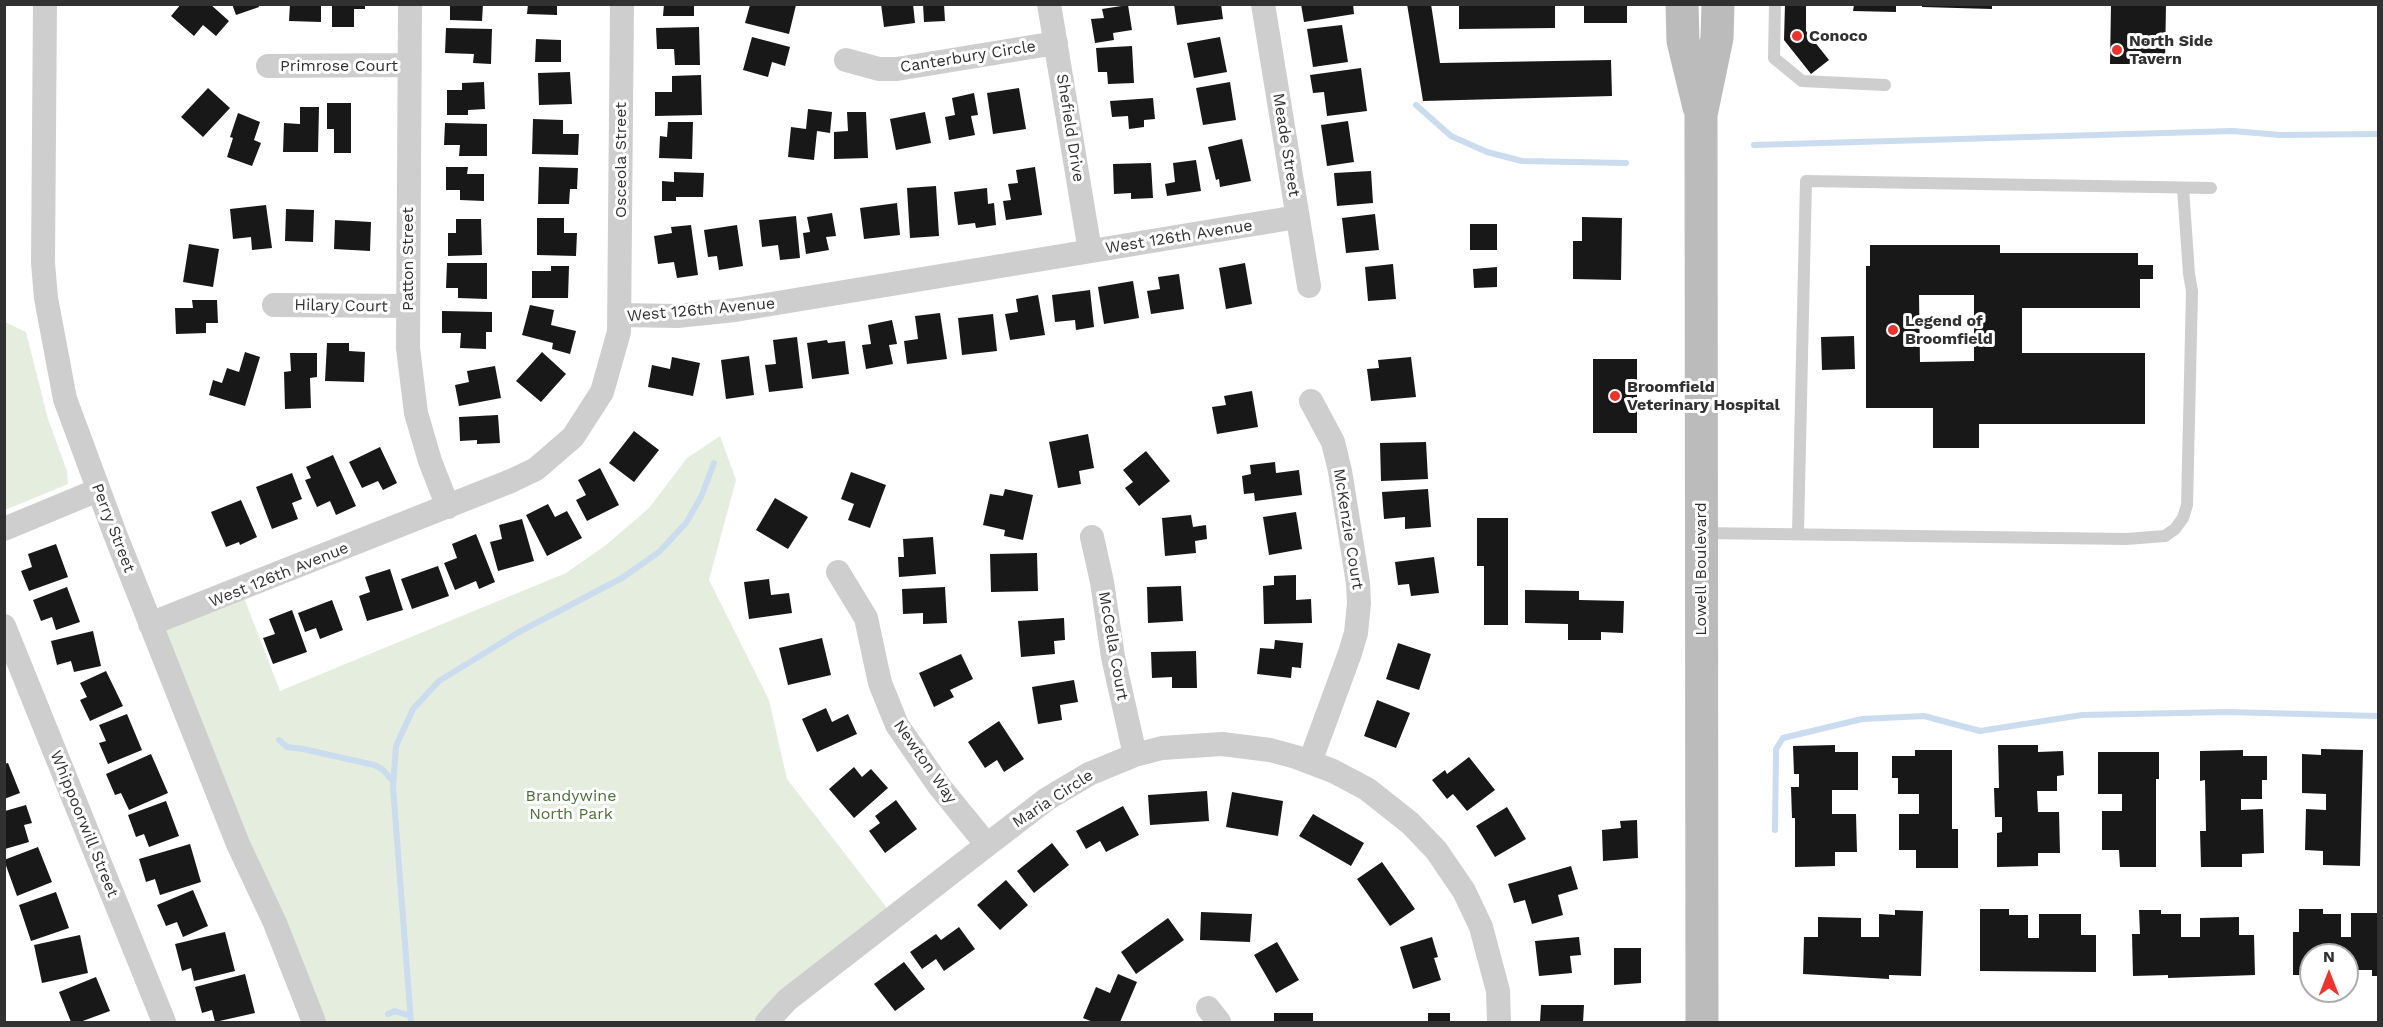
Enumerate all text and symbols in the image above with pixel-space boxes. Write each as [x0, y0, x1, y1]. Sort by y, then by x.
place label: Conoco [1809, 26, 1868, 46]
marker: Conoco [1790, 29, 1804, 43]
place label: North Side Tavern [2129, 31, 2213, 69]
street label: Canterbury Circle [899, 37, 1037, 77]
marker: North Side Tavern [2110, 43, 2124, 57]
street label: Primrose Court [280, 56, 398, 76]
street label: Shefield Drive [1052, 73, 1088, 183]
street label: Meade Street [1268, 92, 1304, 198]
street label: Osceola Street [611, 102, 631, 218]
street label: Patton Street [398, 207, 418, 311]
street label: West 126th Avenue [1104, 216, 1254, 258]
street label: West 126th Avenue [626, 294, 776, 326]
street label: Hilary Court [294, 296, 388, 316]
place label: Legend of Broomfield [1905, 311, 1993, 349]
marker: Legend of Broomfield [1886, 323, 1900, 337]
place label: Broomfield Veterinary Hospital [1627, 377, 1780, 415]
marker: Broomfield Veterinary Hospital [1608, 389, 1622, 403]
street label: McKenzie Court [1329, 467, 1367, 591]
street label: Perry Street [87, 481, 139, 575]
street label: Lowell Boulevard [1691, 502, 1711, 636]
street label: West 126th Avenue [207, 538, 351, 612]
street label: McCella Court [1094, 590, 1132, 702]
street label: Newton Way [889, 717, 961, 807]
street label: Whippoorwill Street [46, 748, 122, 900]
street label: Maria Circle [1009, 766, 1097, 832]
park label: Brandywine North Park [526, 786, 616, 824]
north arrow [2299, 943, 2359, 1003]
text: N [2323, 947, 2335, 966]

